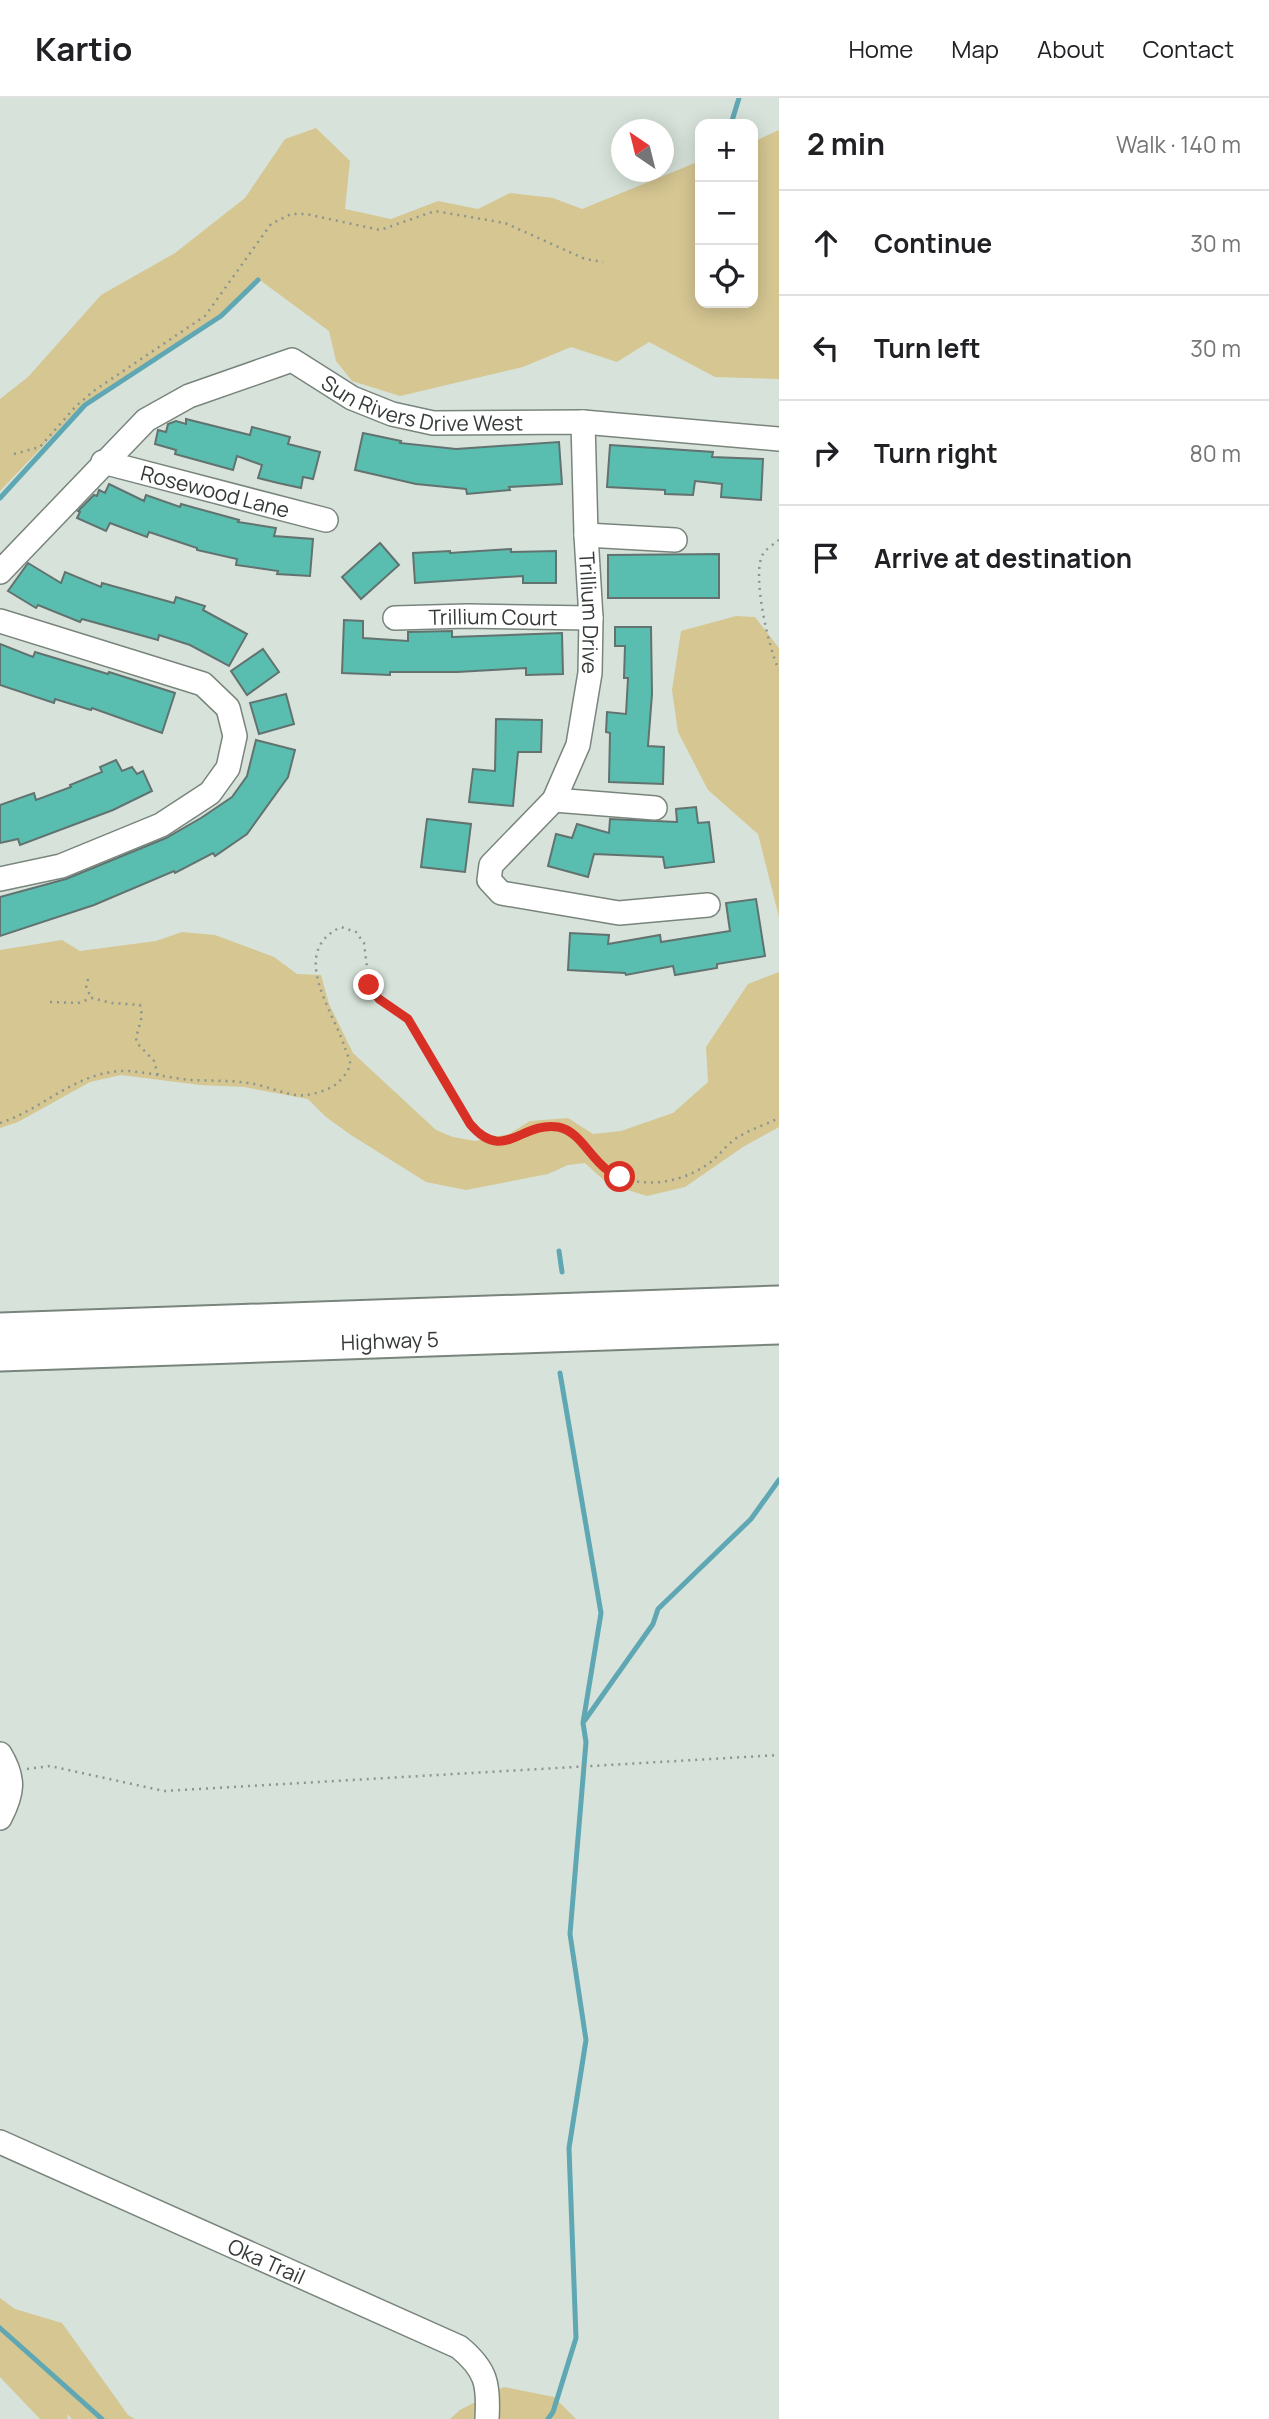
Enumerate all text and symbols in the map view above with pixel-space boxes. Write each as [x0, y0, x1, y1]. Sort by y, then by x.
text: Kartio [35, 26, 132, 71]
text: Home [848, 32, 913, 65]
text: Map [951, 32, 999, 65]
text: About [1037, 32, 1105, 65]
text: Contact [1143, 32, 1234, 65]
north arrow [611, 119, 674, 182]
map controls [695, 119, 758, 308]
button: + [695, 119, 758, 182]
text: 2 min [807, 123, 885, 164]
text: Walk · 140 m [1116, 128, 1241, 160]
button: − [695, 182, 758, 245]
icon: ahead [807, 224, 845, 262]
text: Continue [874, 225, 992, 261]
text: 30 m [1190, 227, 1241, 259]
button: locate [695, 245, 758, 308]
icon: left [807, 329, 845, 367]
text: Turn left [874, 330, 981, 366]
text: 30 m [1190, 332, 1241, 364]
street label: Sun Rivers Drive West [316, 368, 523, 437]
icon: right [807, 434, 845, 472]
text: Turn right [874, 435, 998, 471]
text: 80 m [1190, 437, 1241, 469]
street label: Rosewood Lane [138, 458, 293, 524]
icon: arrive [807, 539, 845, 577]
text: Arrive at destination [874, 540, 1132, 576]
street label: Trillium Drive [573, 551, 605, 674]
street label: Trillium Court [428, 602, 558, 631]
route end [353, 969, 384, 1000]
route start [604, 1161, 635, 1192]
street label: Highway 5 [340, 1325, 439, 1356]
street label: Oka Trail [224, 2232, 310, 2291]

